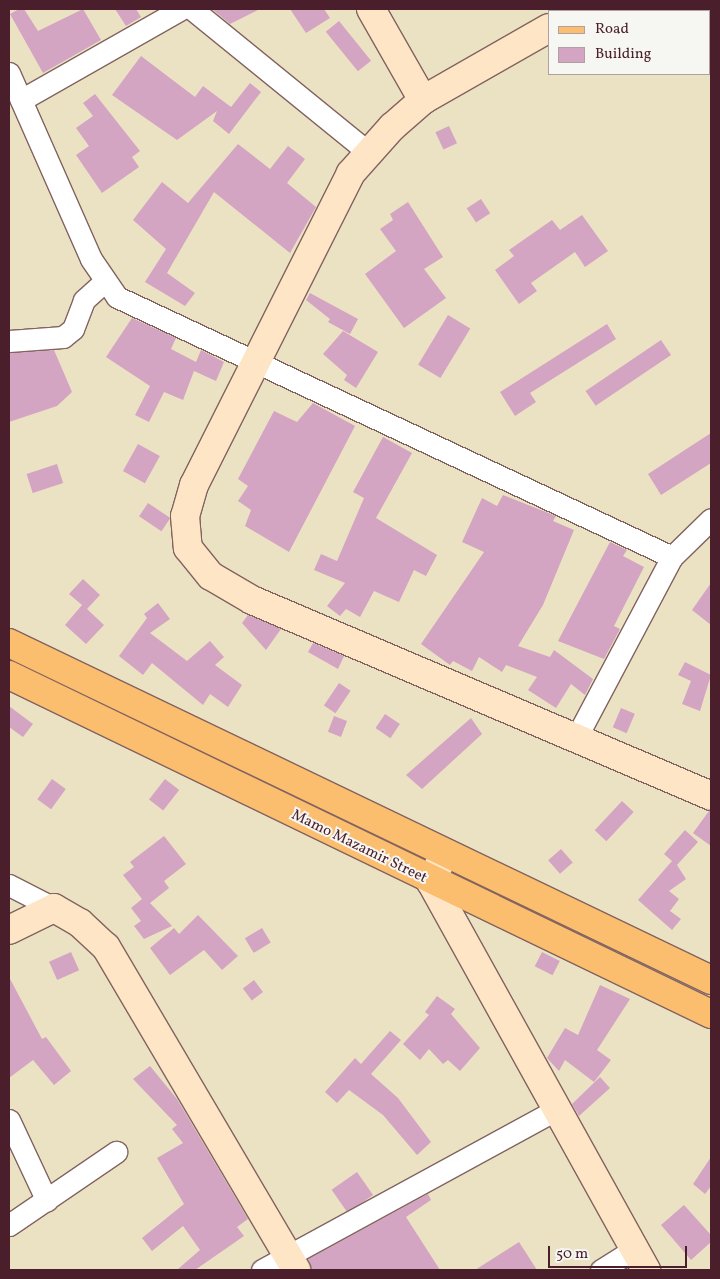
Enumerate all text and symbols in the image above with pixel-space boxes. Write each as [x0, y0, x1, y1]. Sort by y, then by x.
legend [548, 10, 710, 75]
text: Road [595, 19, 629, 40]
text: Building [595, 44, 651, 65]
street label: Mamo Mazamir Street [288, 806, 430, 888]
scale bar [550, 1236, 689, 1268]
text: 50 m [556, 1244, 588, 1265]

